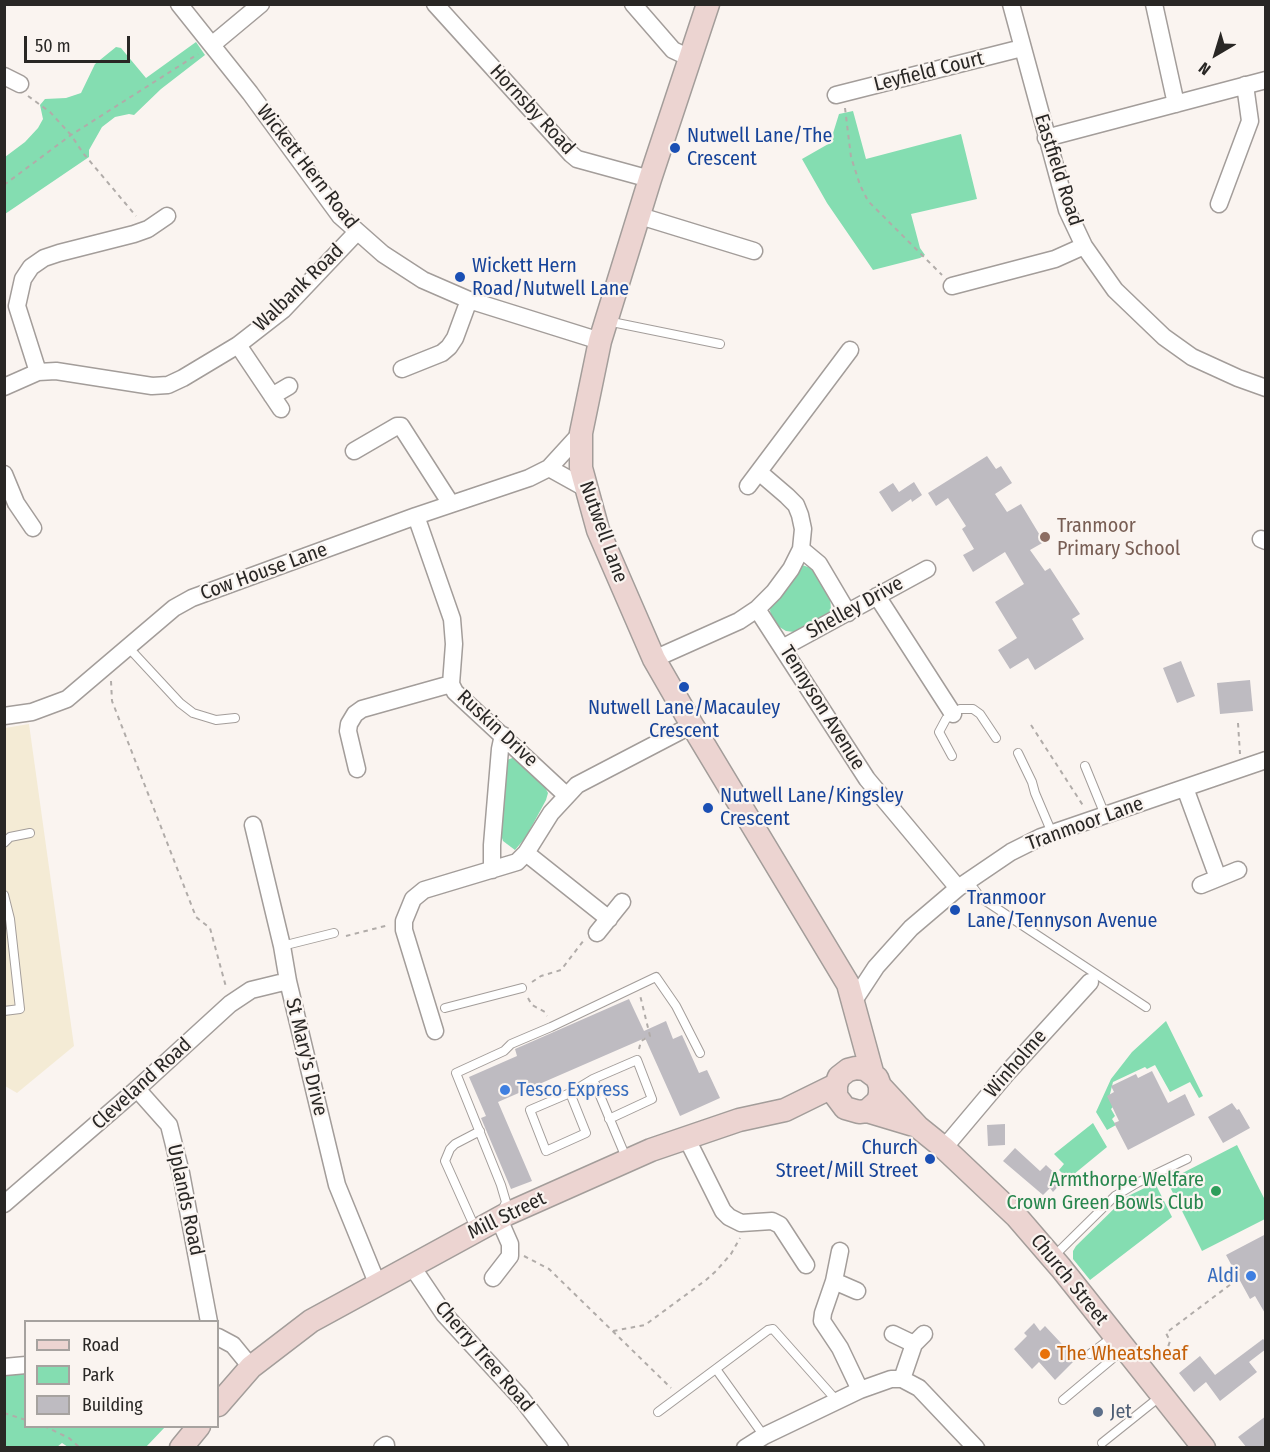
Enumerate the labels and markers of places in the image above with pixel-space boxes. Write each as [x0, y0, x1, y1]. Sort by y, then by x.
place label: Nutwell Lane/The Crescent [687, 124, 832, 171]
marker: Nutwell Lane/The Crescent [668, 141, 682, 155]
place label: Wickett Hern Road/Nutwell Lane [472, 254, 629, 301]
marker: Wickett Hern Road/Nutwell Lane [453, 270, 467, 284]
place label: Tranmoor Primary School [1057, 514, 1180, 561]
marker: Tranmoor Primary School [1038, 530, 1052, 544]
marker: Nutwell Lane/Macauley Crescent [677, 680, 691, 694]
place label: Nutwell Lane/Macauley Crescent [588, 696, 780, 743]
place label: Nutwell Lane/Kingsley Crescent [720, 784, 904, 831]
marker: Nutwell Lane/Kingsley Crescent [701, 801, 715, 815]
place label: Tranmoor Lane/Tennyson Avenue [967, 886, 1157, 933]
marker: Tranmoor Lane/Tennyson Avenue [948, 903, 962, 917]
place label: Tesco Express [517, 1078, 629, 1102]
marker: Tesco Express [498, 1083, 512, 1097]
place label: Church Street/Mill Street [776, 1136, 918, 1183]
marker: Church Street/Mill Street [923, 1152, 937, 1166]
place label: Armthorpe Welfare Crown Green Bowls Club [1007, 1168, 1204, 1215]
marker: Armthorpe Welfare Crown Green Bowls Club [1209, 1184, 1223, 1198]
place label: Aldi [1208, 1264, 1239, 1288]
marker: Aldi [1244, 1269, 1258, 1283]
place label: The Wheatsheaf [1057, 1342, 1188, 1366]
marker: The Wheatsheaf [1038, 1347, 1052, 1361]
place label: Jet [1110, 1400, 1132, 1424]
marker: Jet [1091, 1405, 1105, 1419]

